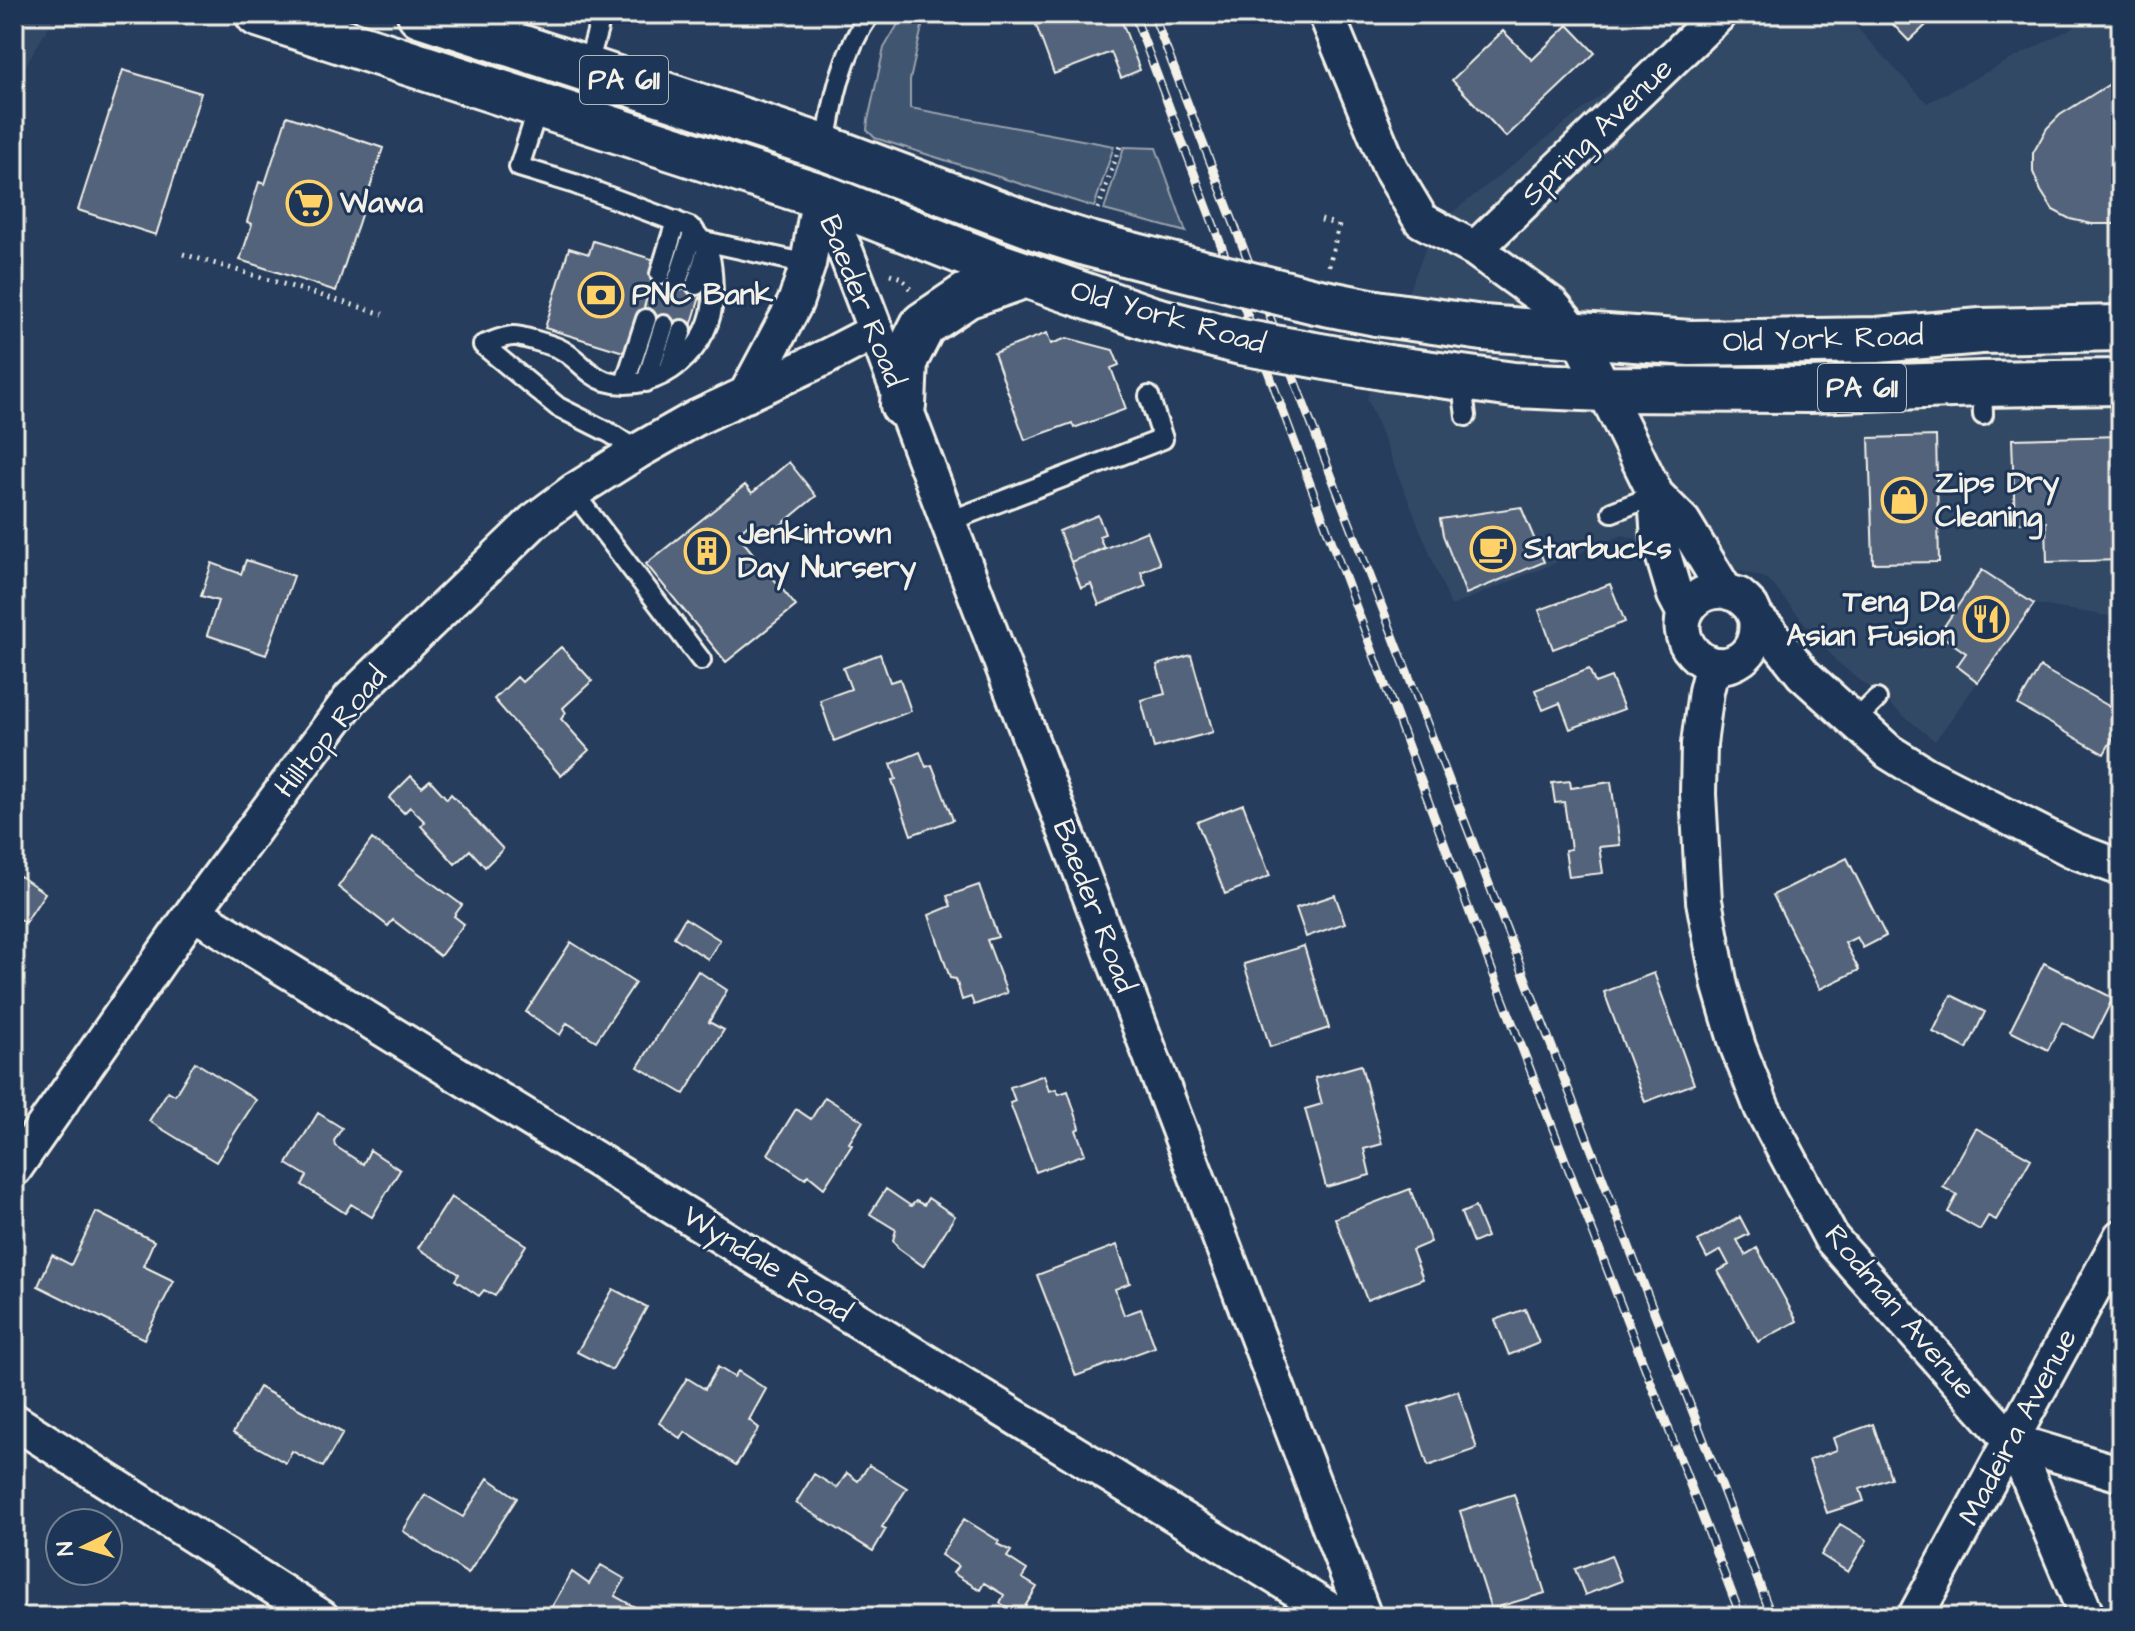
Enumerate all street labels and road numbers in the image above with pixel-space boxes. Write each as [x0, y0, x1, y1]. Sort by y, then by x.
street label: Spring Avenue [1512, 48, 1683, 216]
road number: PA 611 [580, 56, 668, 104]
street label: Baeder Road [808, 209, 916, 393]
street label: Old York Road [1066, 269, 1270, 365]
street label: Old York Road [1722, 315, 1924, 363]
road number: PA 611 [1818, 364, 1906, 412]
street label: Hilltop Road [265, 657, 397, 807]
street label: Baeder Road [1042, 814, 1146, 998]
street label: Wyndale Road [674, 1195, 860, 1334]
street label: Rodman Avenue [1814, 1215, 1986, 1409]
street label: Madeira Avenue [1948, 1321, 2088, 1533]

